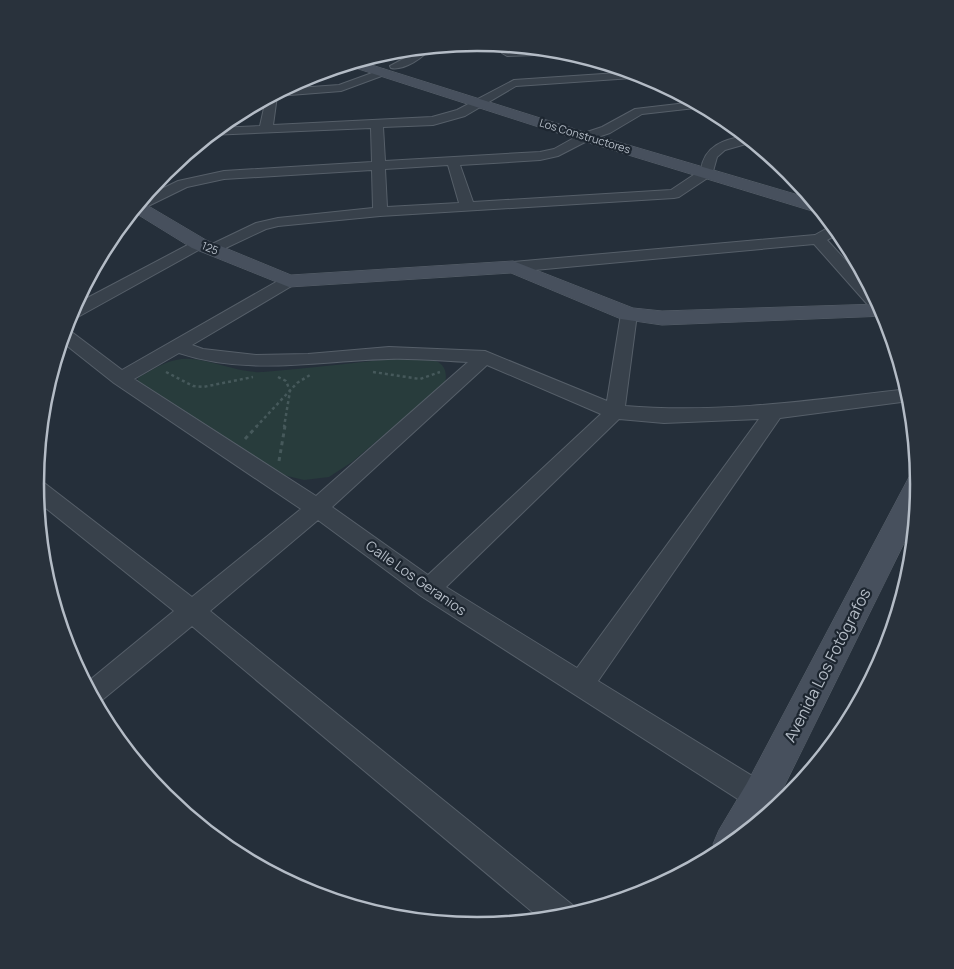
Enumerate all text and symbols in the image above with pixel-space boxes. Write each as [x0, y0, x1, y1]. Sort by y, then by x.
street label: Los Constructores [538, 115, 633, 157]
street label: 125 [200, 237, 221, 258]
street label: Calle Los Geranios [362, 536, 470, 619]
street label: Avenida Los Fotógrafos [779, 584, 875, 746]

